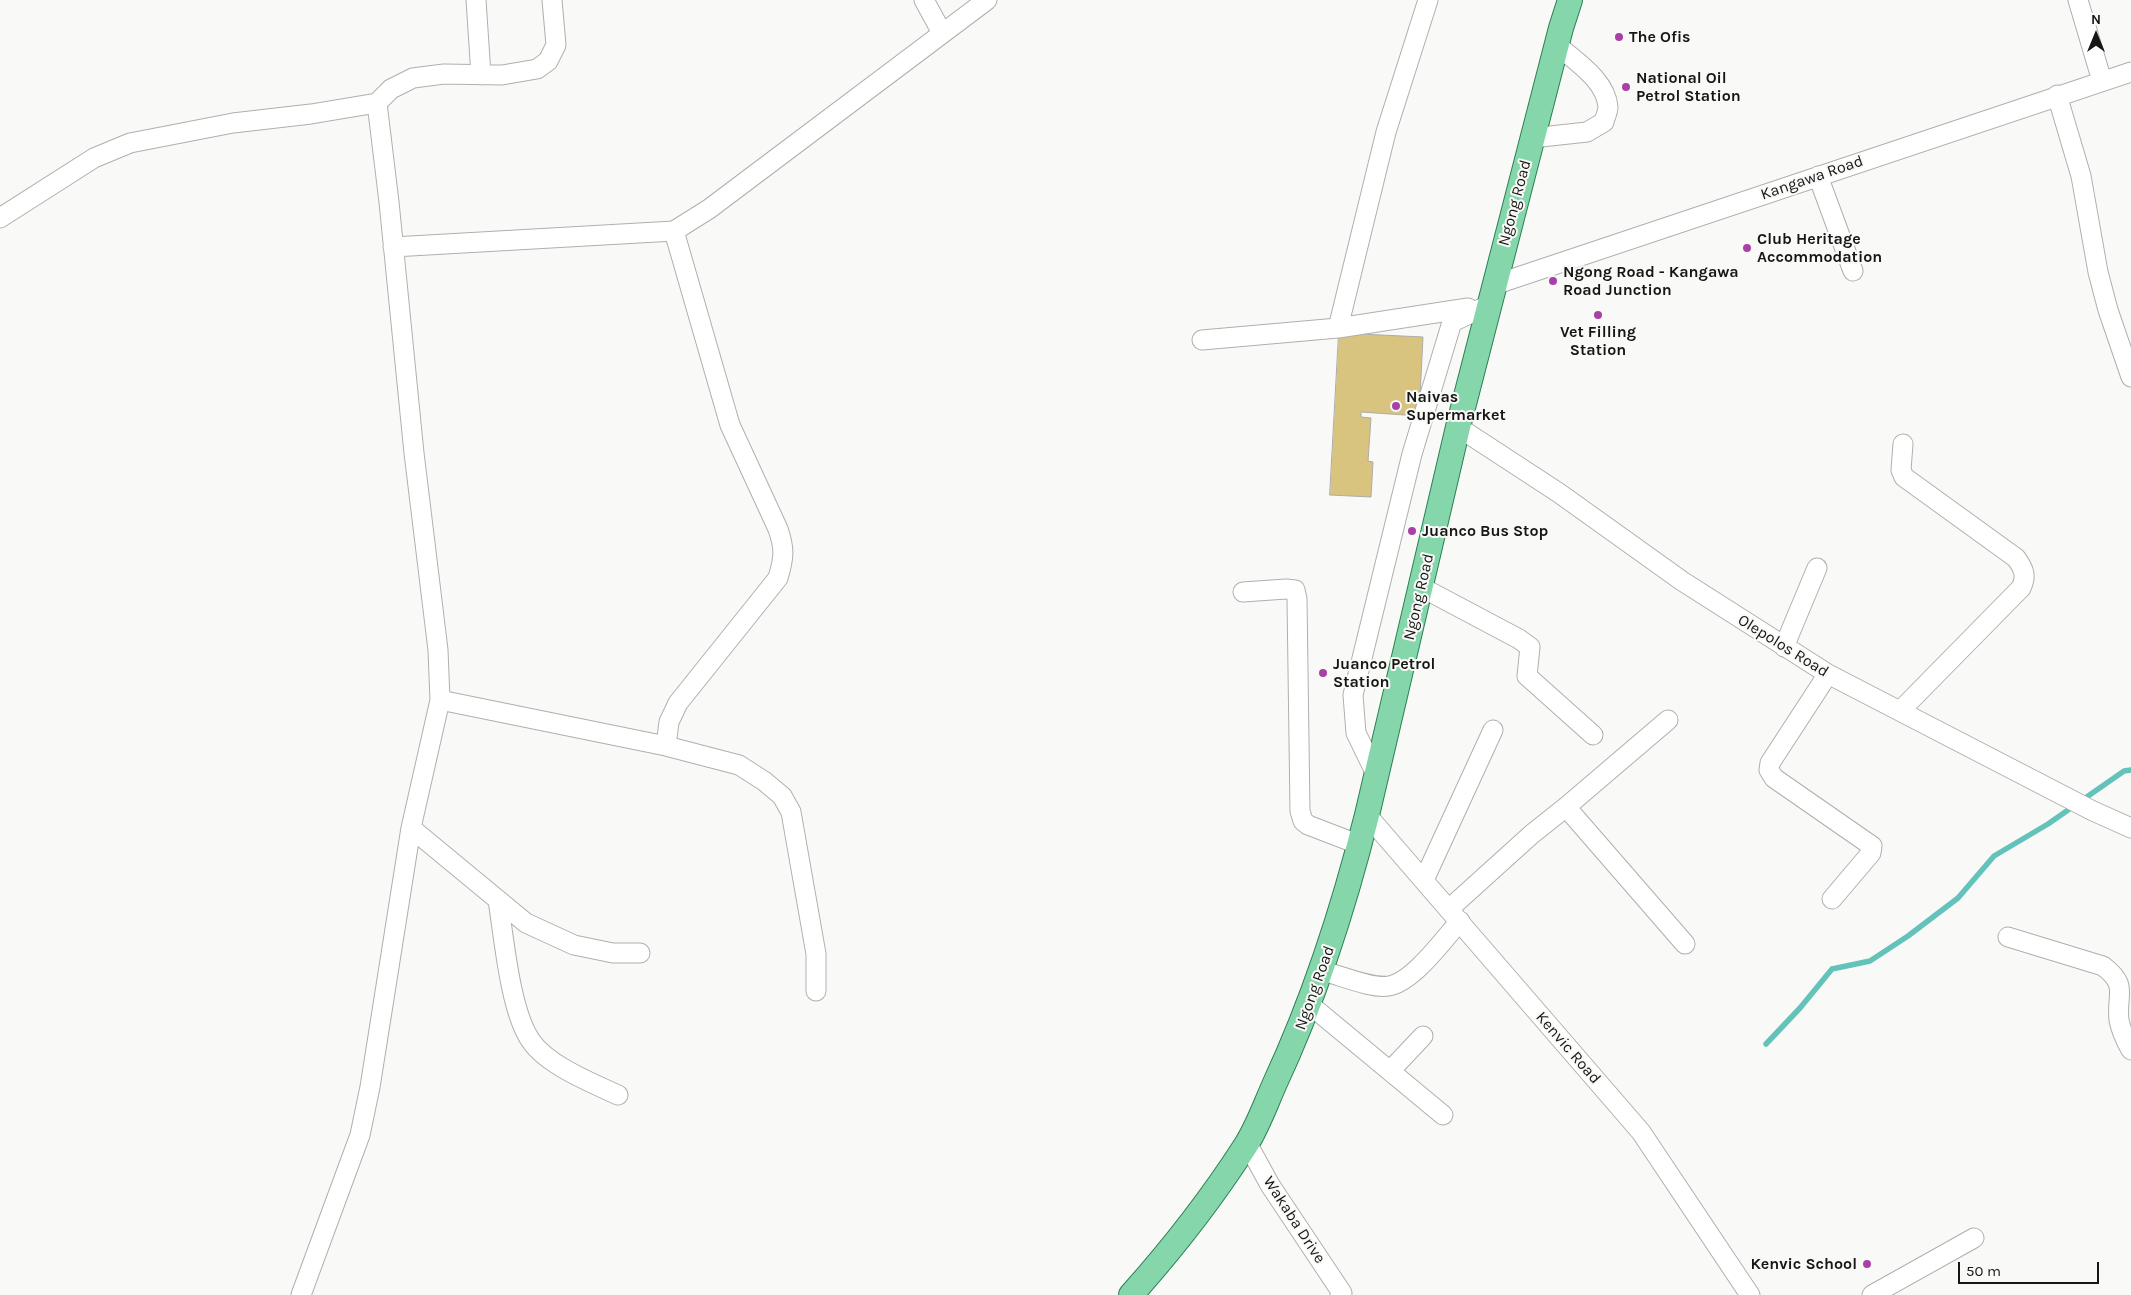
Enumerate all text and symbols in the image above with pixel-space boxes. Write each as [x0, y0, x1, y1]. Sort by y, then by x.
north arrow [2071, 10, 2121, 60]
text: N [2091, 11, 2101, 28]
place label: The Ofis [1629, 27, 1690, 47]
marker: The Ofis [1613, 31, 1625, 43]
place label: National Oil Petrol Station [1636, 68, 1741, 106]
marker: National Oil Petrol Station [1620, 81, 1632, 93]
street label: Kangawa Road [1758, 151, 1866, 205]
street label: Ngong Road [1494, 158, 1536, 248]
place label: Club Heritage Accommodation [1757, 229, 1882, 267]
marker: Club Heritage Accommodation [1741, 242, 1753, 254]
place label: Ngong Road - Kangawa Road Junction [1563, 262, 1739, 300]
marker: Ngong Road - Kangawa Road Junction [1547, 275, 1559, 287]
marker: Vet Filling Station [1592, 309, 1604, 321]
place label: Vet Filling Station [1560, 322, 1636, 360]
place label: Naivas Supermarket [1406, 387, 1506, 425]
marker: Naivas Supermarket [1390, 400, 1402, 412]
place label: Juanco Bus Stop [1422, 521, 1548, 541]
marker: Juanco Bus Stop [1406, 525, 1418, 537]
street label: Ngong Road [1400, 552, 1438, 642]
street label: Olepolos Road [1734, 610, 1832, 682]
place label: Juanco Petrol Station [1333, 654, 1435, 692]
marker: Juanco Petrol Station [1317, 667, 1329, 679]
street label: Ngong Road [1291, 943, 1339, 1033]
street label: Kenvic Road [1531, 1008, 1605, 1088]
street label: Wakaba Drive [1259, 1173, 1329, 1267]
scale bar [1961, 1252, 2102, 1284]
place label: Kenvic School [1750, 1254, 1857, 1274]
marker: Kenvic School [1861, 1258, 1873, 1270]
text: 50 m [1966, 1262, 2001, 1280]

